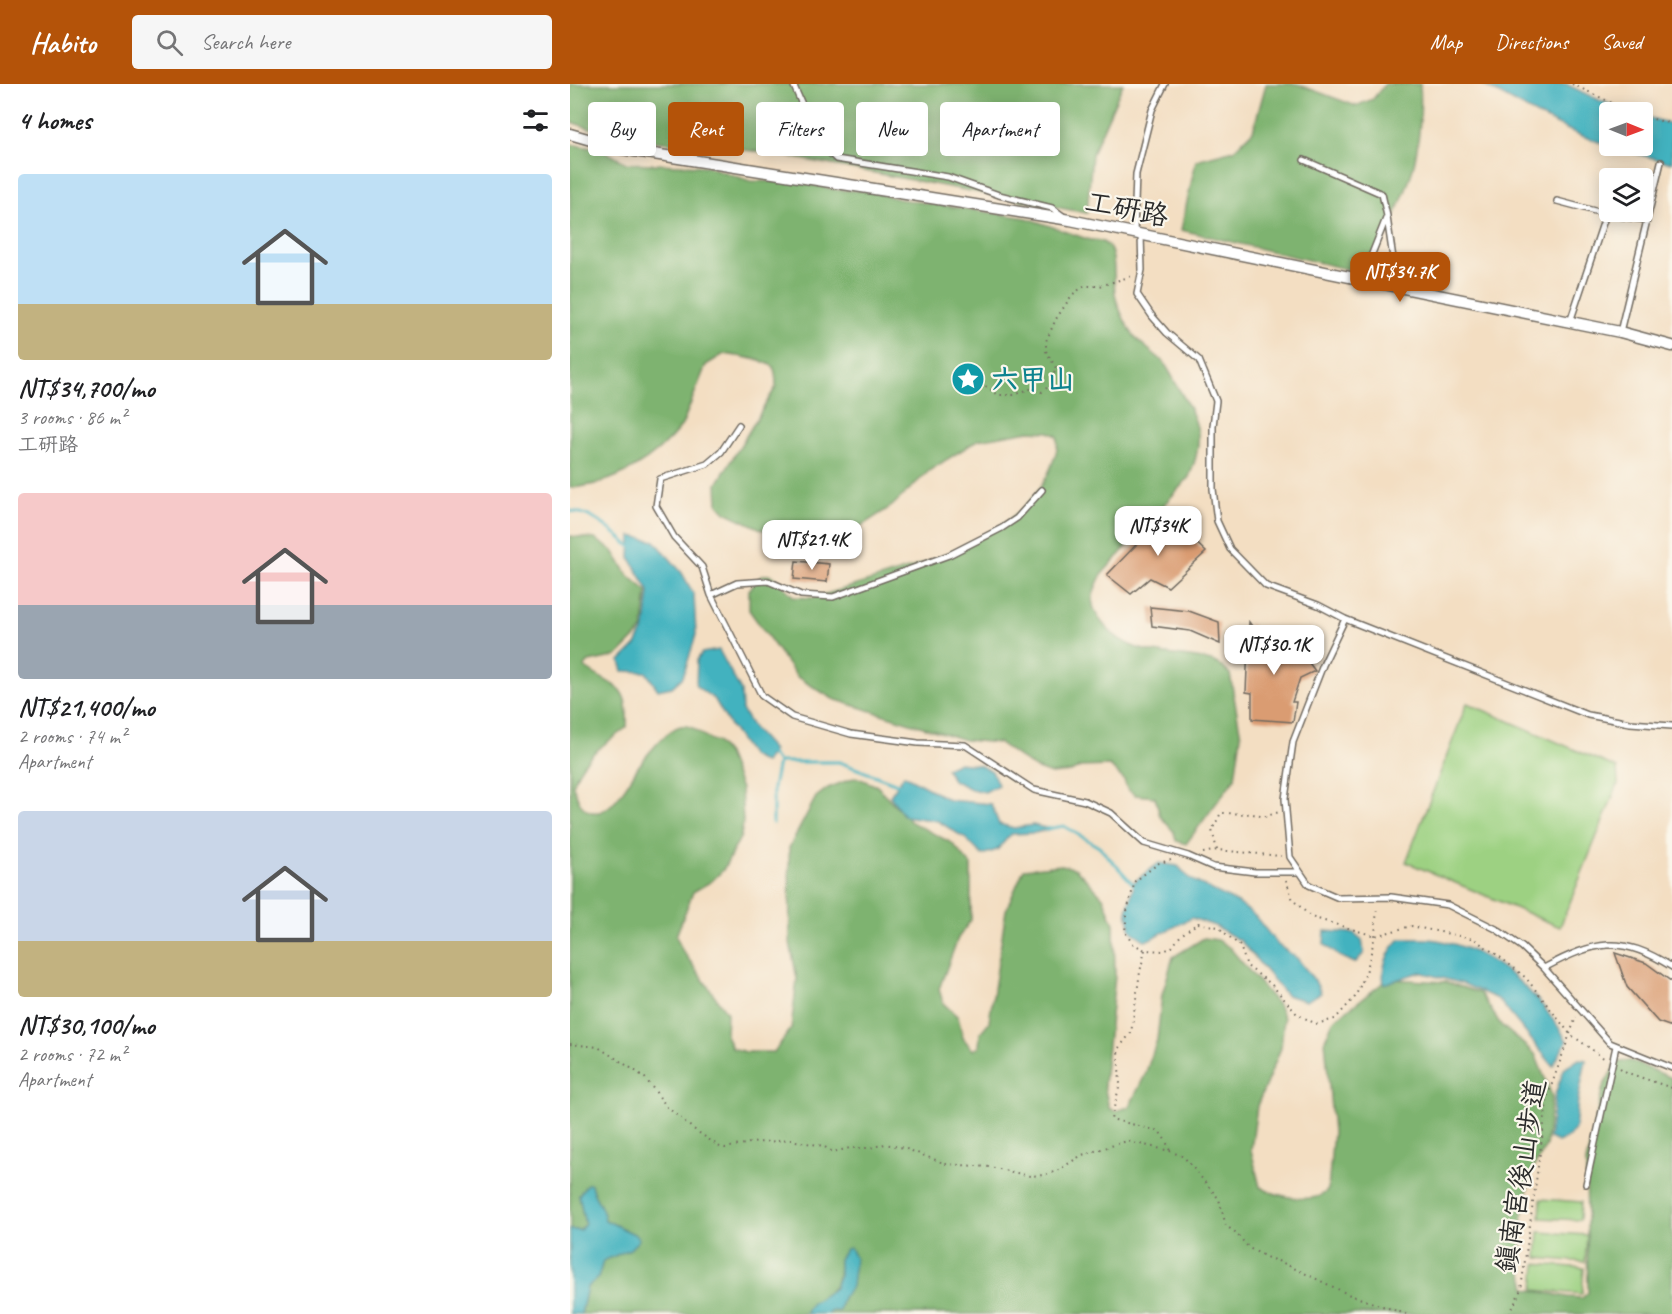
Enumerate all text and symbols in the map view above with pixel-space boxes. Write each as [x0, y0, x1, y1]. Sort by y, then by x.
search box [132, 15, 552, 69]
text: Habito [30, 25, 96, 60]
icon: search [153, 26, 186, 59]
text: Search here [201, 28, 291, 56]
text: Map [1430, 29, 1462, 55]
text: Directions [1495, 29, 1568, 55]
text: Saved [1601, 29, 1642, 55]
chip: Buy [588, 102, 656, 156]
chip: Rent [668, 102, 744, 156]
chip: Filters [756, 102, 844, 156]
chip: New [856, 102, 928, 156]
chip: Apartment [940, 102, 1060, 156]
north arrow [1599, 102, 1653, 156]
map controls [1599, 102, 1653, 222]
text: 4 homes [18, 104, 91, 137]
icon: filters [519, 104, 552, 137]
button: layers [1599, 168, 1653, 222]
street label: 工研路 [1082, 183, 1171, 234]
icon: home [231, 213, 339, 321]
pin: NT$34.7K [1338, 252, 1462, 303]
text: NT$34.7K [1364, 259, 1436, 284]
place icon: 六甲山 [950, 361, 986, 397]
place label: 六甲山 [991, 362, 1075, 397]
text: NT$34,700/mo [18, 372, 155, 405]
text: 3 rooms · 86 m² [18, 405, 126, 430]
text: 工研路 [18, 432, 78, 457]
pin: NT$34K [1109, 506, 1207, 557]
text: NT$34K [1129, 513, 1187, 538]
pin: NT$21.4K [750, 520, 874, 571]
text: NT$21.4K [776, 527, 848, 552]
icon: home [231, 532, 339, 640]
pin: NT$30.1K [1212, 625, 1336, 676]
text: NT$30.1K [1238, 632, 1310, 657]
text: NT$21,400/mo [18, 691, 155, 724]
text: 2 rooms · 74 m² [18, 724, 126, 749]
text: Apartment [18, 749, 91, 774]
icon: home [231, 850, 339, 958]
text: NT$30,100/mo [18, 1009, 155, 1042]
text: 2 rooms · 72 m² [18, 1042, 126, 1067]
text: Apartment [18, 1067, 91, 1092]
street label: 鎮南宮後山步道 [1488, 1077, 1553, 1276]

